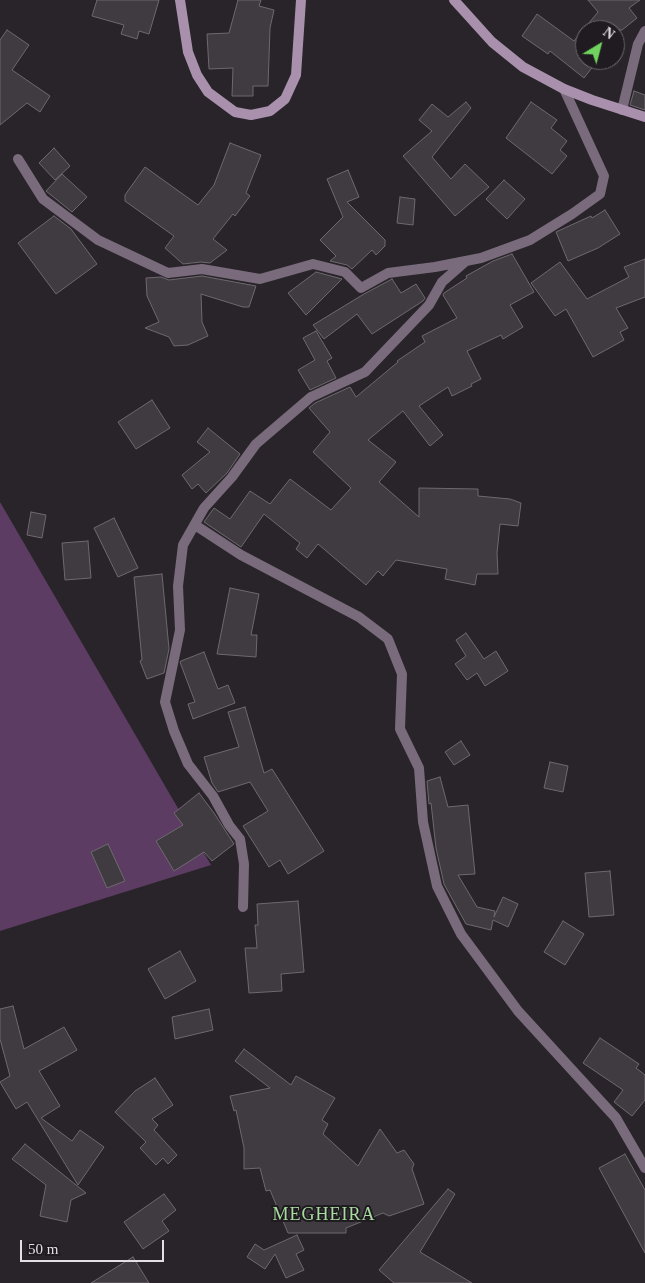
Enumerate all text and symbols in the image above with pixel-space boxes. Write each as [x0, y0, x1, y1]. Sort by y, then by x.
north arrow [575, 20, 625, 70]
text: N [600, 24, 617, 42]
district label: MEGHEIRA [272, 1204, 376, 1226]
scale bar [22, 1230, 166, 1262]
text: 50 m [28, 1241, 58, 1257]

